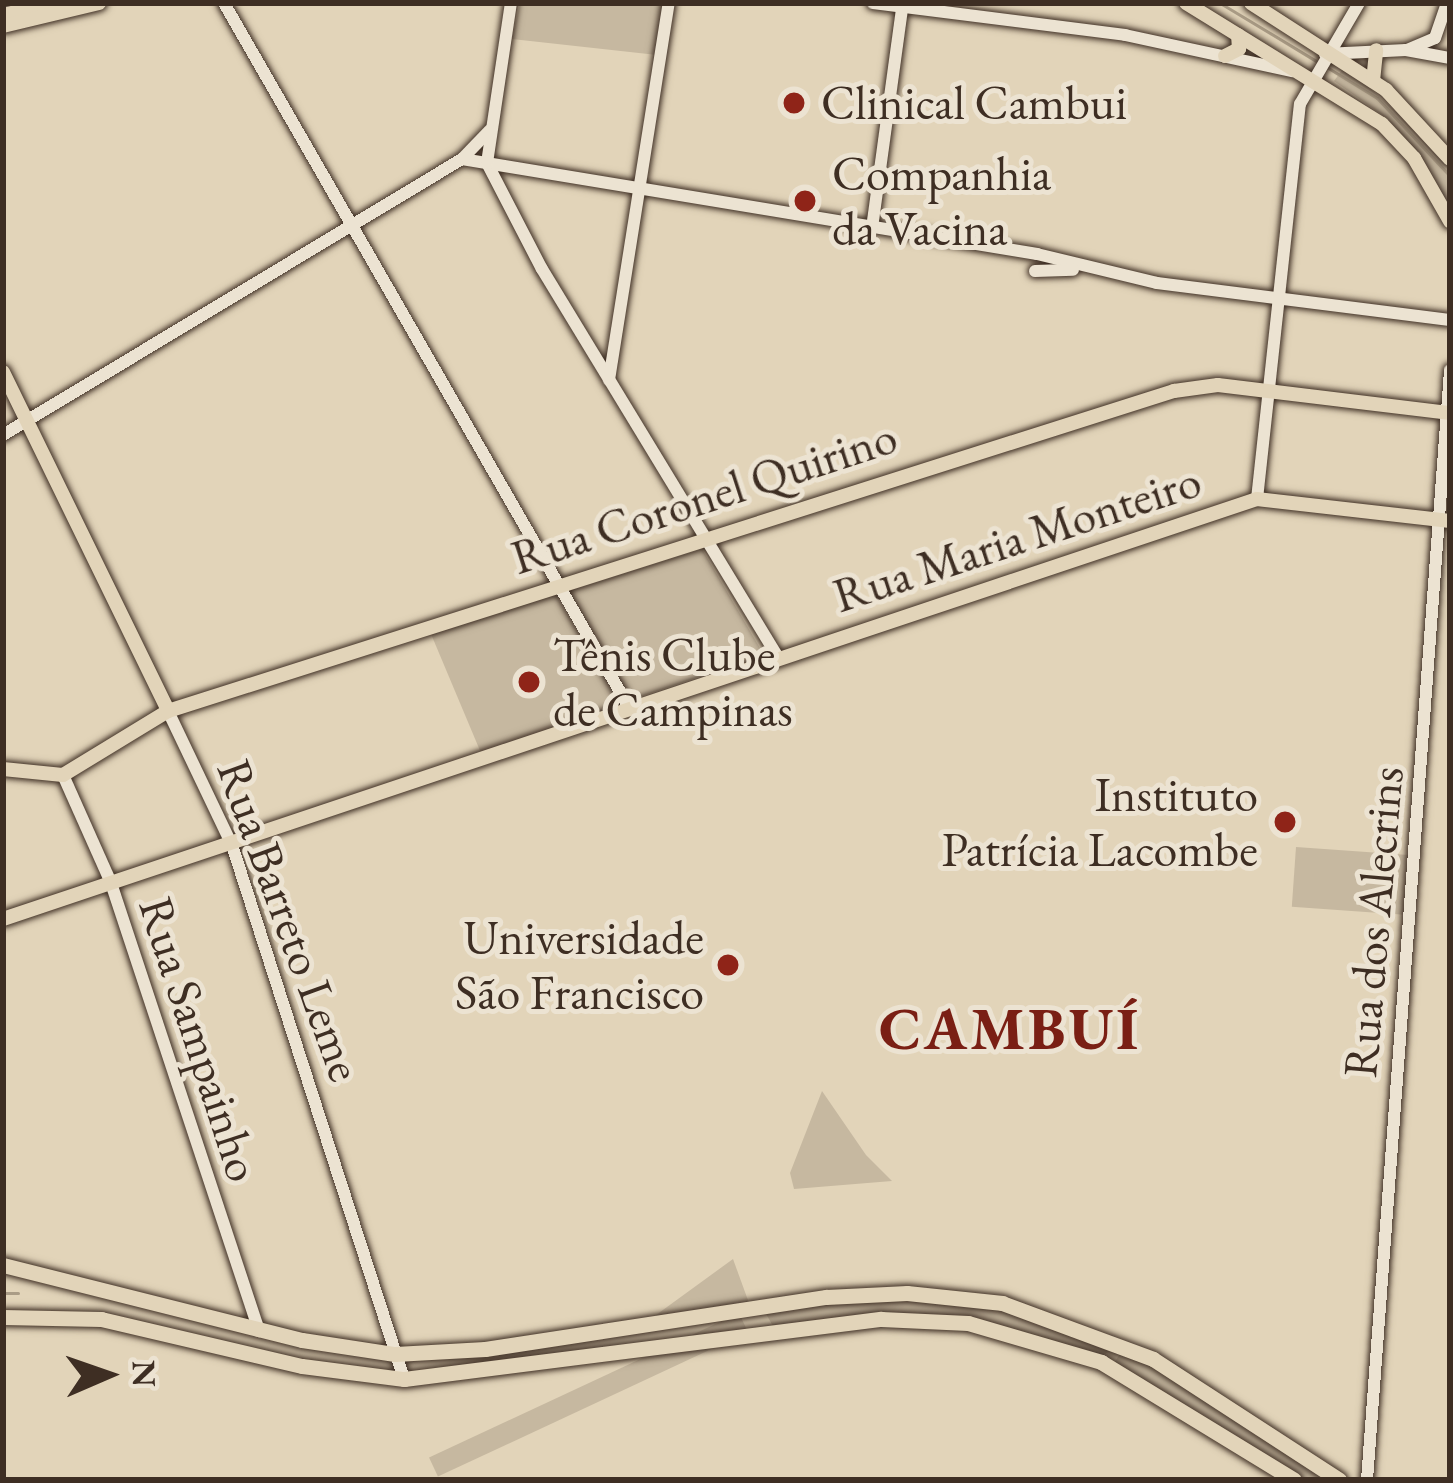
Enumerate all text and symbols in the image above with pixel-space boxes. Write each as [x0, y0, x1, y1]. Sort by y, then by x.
place label: Clinical Cambui [821, 74, 1127, 132]
marker: Clinical Cambui [778, 87, 810, 119]
place label: Companhia da Vacina [832, 144, 1051, 257]
marker: Companhia da Vacina [789, 185, 821, 217]
street label: Rua Coronel Quirino [504, 408, 904, 586]
street label: Rua Maria Monteiro [826, 451, 1208, 625]
place label: Tênis Clube de Campinas [553, 625, 793, 738]
marker: Tênis Clube de Campinas [516, 669, 542, 695]
street label: Rua Barreto Leme [205, 752, 375, 1088]
street label: Rua dos Alecrins [1331, 764, 1415, 1080]
place label: Instituto Patrícia Lacombe [942, 765, 1258, 878]
marker: Instituto Patrícia Lacombe [1269, 806, 1301, 838]
street label: Rua Sampainho [127, 889, 273, 1189]
place label: Universidade São Francisco [455, 908, 704, 1021]
marker: Universidade São Francisco [715, 952, 741, 978]
district label: CAMBUÍ [879, 992, 1141, 1064]
north arrow [48, 1315, 168, 1435]
text: N [123, 1360, 166, 1388]

